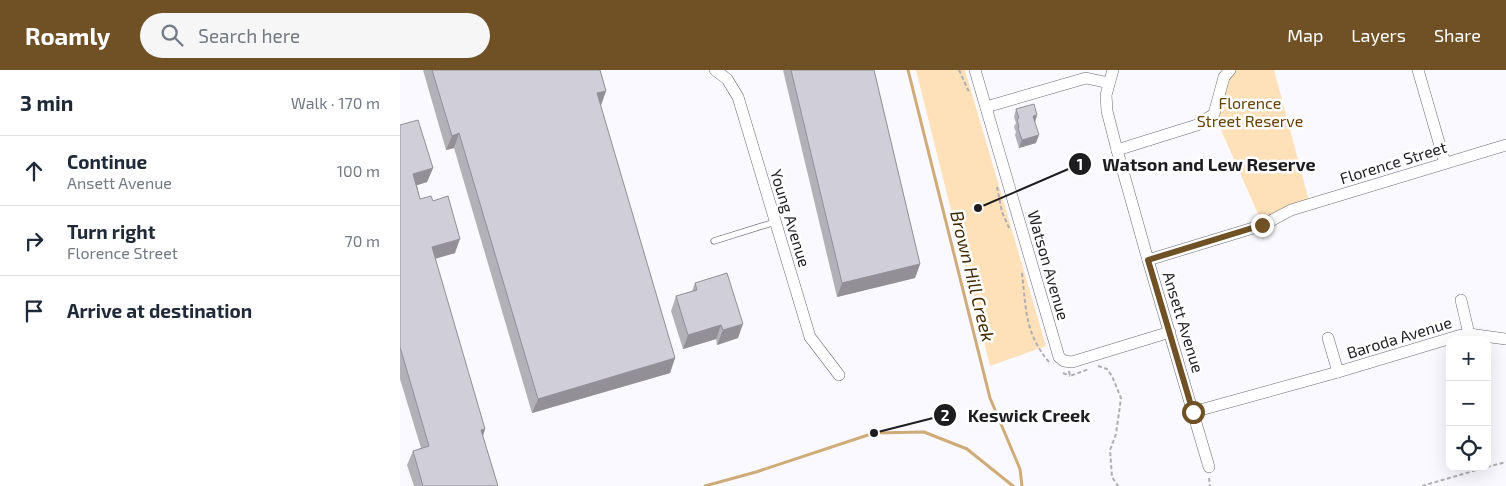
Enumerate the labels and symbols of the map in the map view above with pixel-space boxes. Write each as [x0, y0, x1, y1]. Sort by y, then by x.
park label: Florence Street Reserve [1197, 93, 1303, 130]
street label: Florence Street [1337, 137, 1449, 187]
callout: Watson and Lew Reserve [1068, 148, 1326, 181]
text: Watson and Lew Reserve [1102, 153, 1316, 175]
text: 1 [1077, 155, 1083, 173]
street label: Young Avenue [767, 167, 815, 269]
water label: Brown Hill Creek [946, 208, 1000, 344]
street label: Watson Avenue [1024, 208, 1074, 322]
route end [1251, 214, 1274, 237]
street label: Ansett Avenue [1160, 269, 1208, 375]
street label: Baroda Avenue [1344, 312, 1454, 362]
callout: Keswick Creek [933, 399, 1101, 432]
route start [1182, 401, 1205, 424]
text: Keswick Creek [968, 404, 1090, 426]
text: 2 [941, 406, 950, 424]

